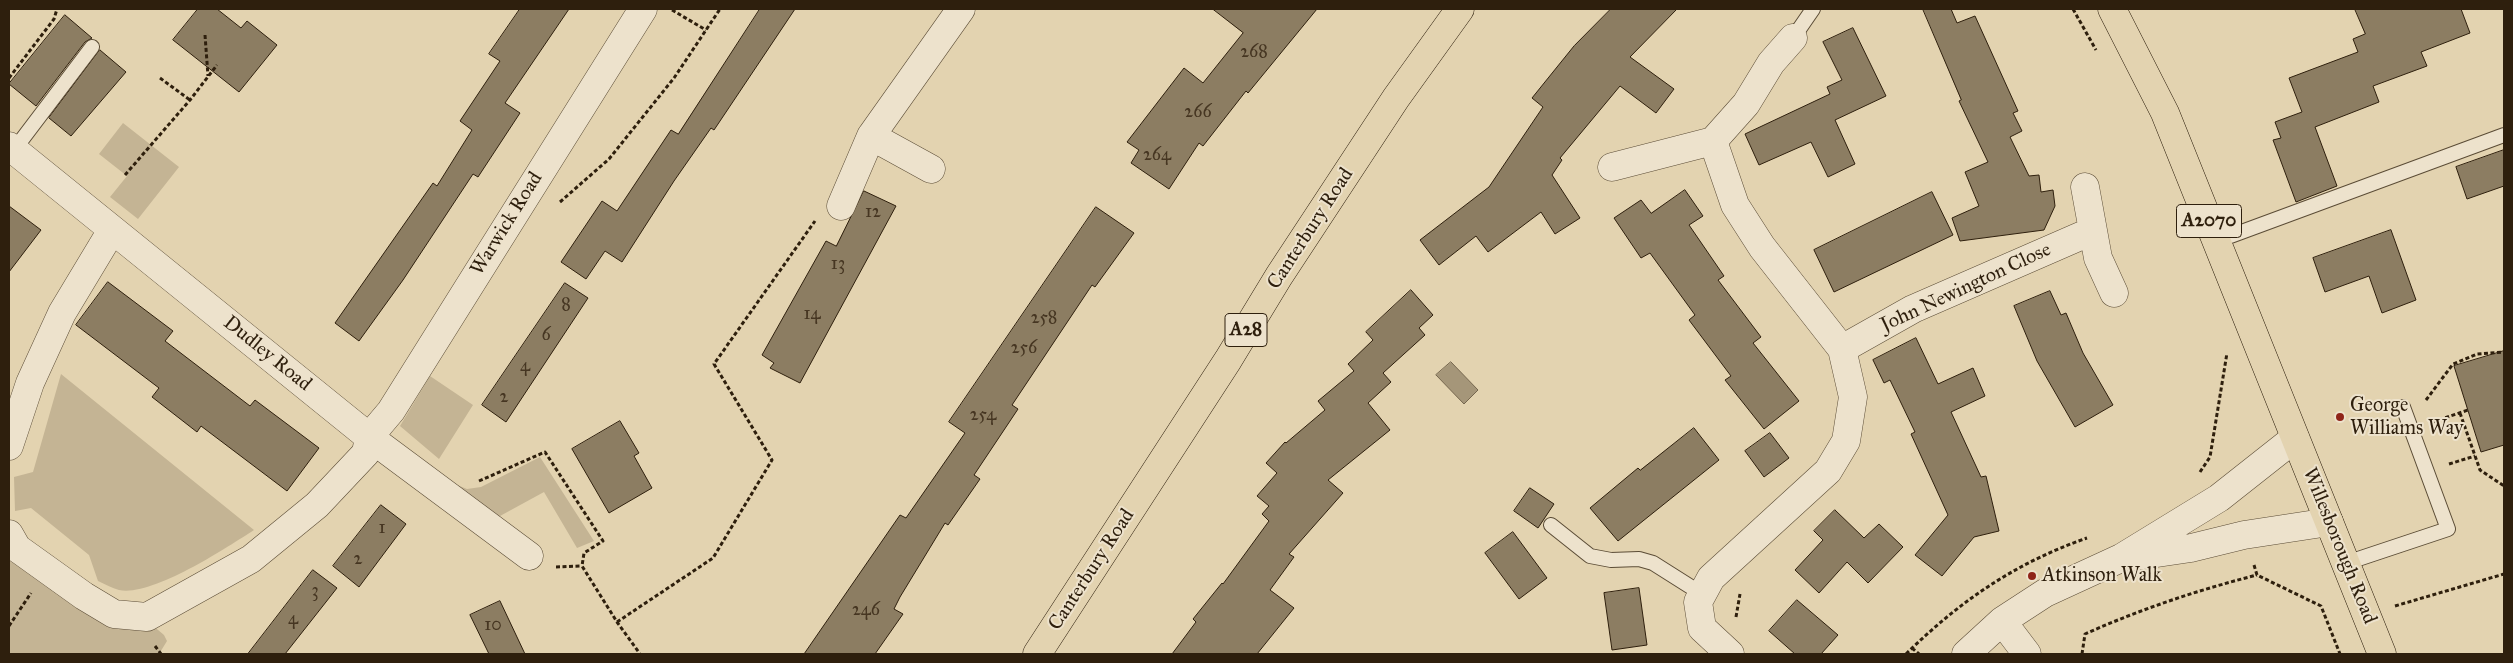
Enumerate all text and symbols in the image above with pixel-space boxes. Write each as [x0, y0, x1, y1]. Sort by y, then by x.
house number: 268 [1240, 42, 1268, 64]
house number: 266 [1184, 102, 1212, 124]
house number: 264 [1143, 145, 1171, 167]
street label: Canterbury Road [1263, 164, 1359, 294]
street label: Warwick Road [466, 168, 548, 280]
house number: 12 [865, 202, 881, 224]
road number: A2070 [2176, 205, 2242, 238]
street label: John Newington Close [1877, 238, 2055, 338]
house number: 13 [831, 254, 845, 276]
house number: 8 [561, 295, 571, 317]
house number: 14 [803, 304, 821, 326]
house number: 258 [1031, 308, 1057, 330]
street label: Dudley Road [218, 311, 316, 397]
road number: A28 [1225, 314, 1267, 346]
house number: 6 [541, 325, 551, 347]
house number: 256 [1011, 338, 1037, 360]
house number: 4 [520, 356, 530, 378]
house number: 2 [500, 387, 508, 409]
place label: George Williams Way [2350, 394, 2463, 441]
house number: 254 [970, 405, 996, 427]
marker: George Williams Way [2334, 411, 2346, 423]
street label: Willesborough Road [2297, 464, 2381, 628]
street label: Canterbury Road [1044, 505, 1140, 635]
house number: 1 [378, 518, 386, 540]
house number: 2 [354, 549, 362, 571]
place label: Atkinson Walk [2042, 564, 2162, 588]
marker: Atkinson Walk [2026, 570, 2038, 582]
house number: 3 [311, 581, 319, 603]
house number: 246 [852, 600, 880, 622]
house number: 4 [288, 609, 298, 631]
house number: 10 [484, 615, 502, 637]

